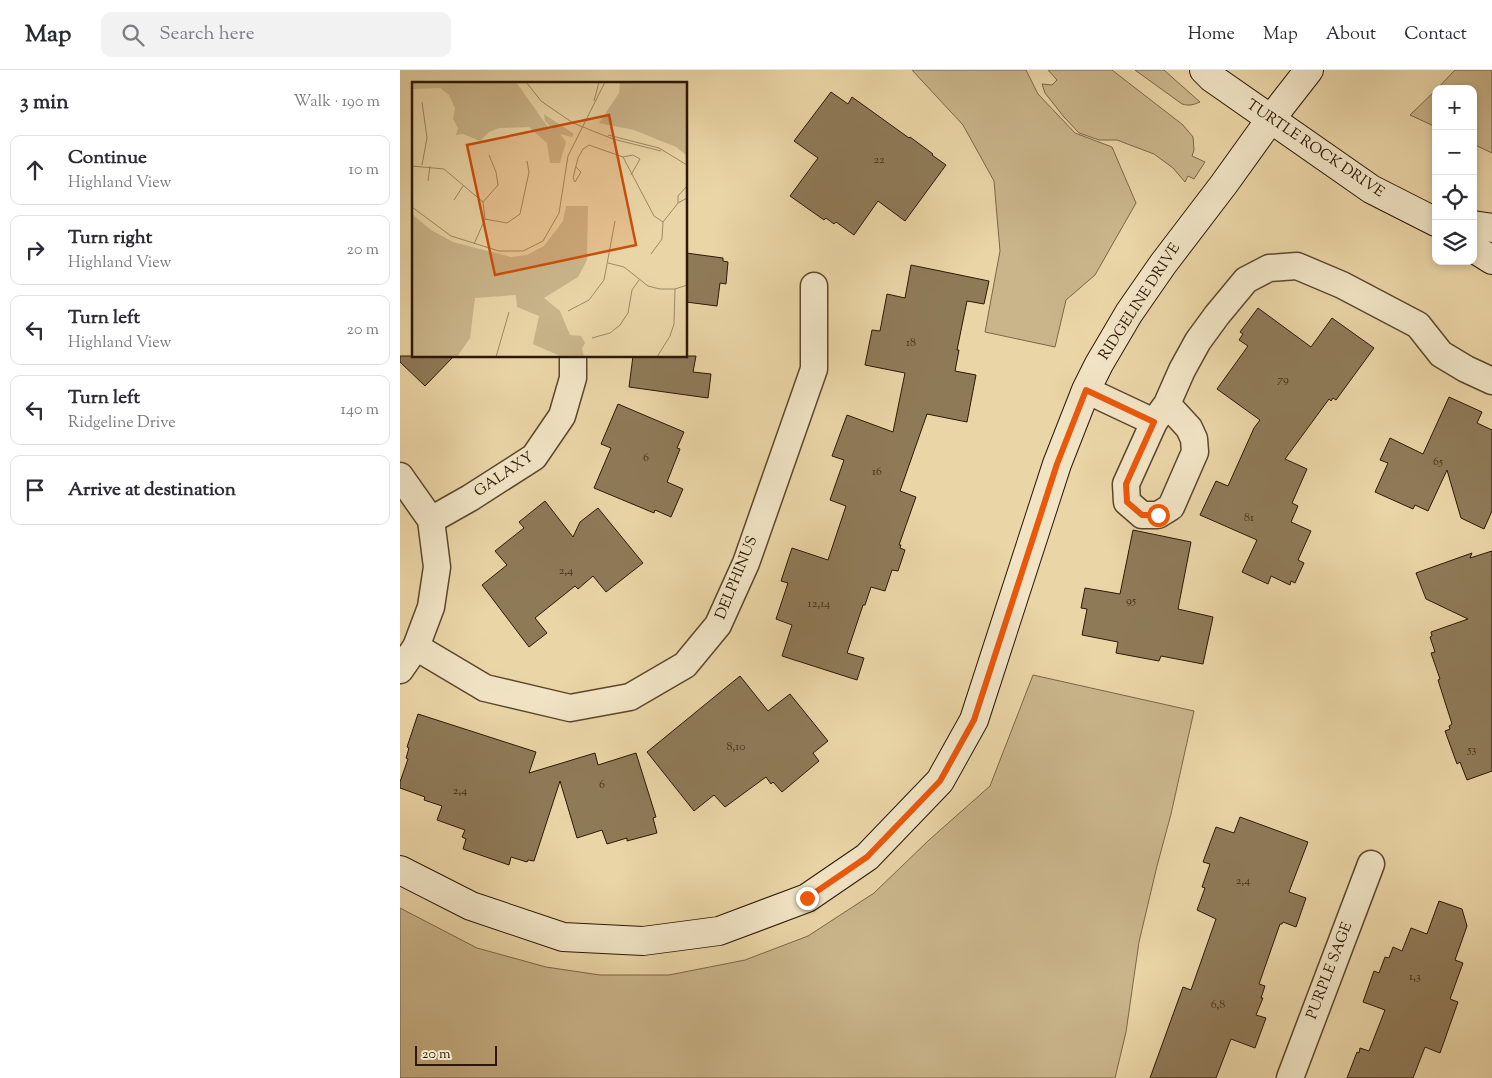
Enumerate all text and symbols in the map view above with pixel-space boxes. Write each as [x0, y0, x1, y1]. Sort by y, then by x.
search box [101, 12, 451, 57]
text: Map [25, 18, 71, 52]
icon: search [119, 21, 147, 49]
text: Search here [159, 21, 255, 48]
text: Home [1188, 22, 1235, 48]
text: Map [1263, 22, 1298, 48]
text: About [1326, 22, 1376, 48]
text: Contact [1404, 22, 1467, 48]
inset map [412, 82, 688, 358]
map controls [1432, 85, 1477, 265]
button: + [1432, 85, 1477, 130]
text: 3 min [20, 88, 69, 118]
text: Walk · 190 m [293, 91, 380, 114]
street label: TURTLE ROCK DRIVE [1242, 95, 1388, 203]
button: − [1432, 130, 1477, 175]
text: Continue [68, 145, 147, 172]
house number: 22 [873, 151, 885, 169]
icon: ahead [21, 156, 49, 184]
text: 10 m [349, 159, 379, 182]
text: Highland View [68, 172, 172, 195]
button: locate [1432, 175, 1477, 220]
button: layers [1432, 220, 1477, 265]
text: Turn right [68, 225, 152, 252]
icon: right [21, 236, 49, 264]
text: 20 m [346, 239, 379, 262]
street label: RIDGELINE DRIVE [1094, 239, 1186, 365]
text: Highland View [68, 252, 172, 275]
text: Turn left [68, 305, 140, 332]
icon: left [21, 316, 49, 344]
text: 20 m [346, 319, 379, 342]
text: Highland View [68, 332, 172, 355]
house number: 18 [906, 334, 916, 352]
house number: 79 [1277, 371, 1289, 389]
text: Turn left [68, 385, 140, 412]
icon: left [21, 396, 49, 424]
text: 140 m [341, 399, 379, 422]
text: Ridgeline Drive [68, 412, 176, 435]
street label: GALAXY [470, 447, 538, 503]
house number: 6 [643, 449, 649, 467]
house number: 65 [1433, 453, 1443, 471]
house number: 16 [872, 463, 882, 481]
icon: arrive [21, 476, 49, 504]
text: Arrive at destination [68, 477, 236, 504]
route start [1147, 504, 1170, 527]
house number: 81 [1244, 509, 1254, 527]
street label: DELPHINUS [711, 533, 763, 623]
house number: 2,4 [559, 562, 573, 580]
house number: 95 [1126, 592, 1136, 610]
house number: 12,14 [808, 595, 830, 613]
house number: 8,10 [726, 738, 746, 756]
house number: 53 [1467, 741, 1477, 759]
house number: 6 [599, 776, 605, 794]
house number: 2,4 [453, 782, 467, 800]
house number: 2,4 [1236, 872, 1250, 890]
route end [796, 887, 819, 910]
street label: PURPLE SAGE [1302, 919, 1358, 1023]
house number: 1,3 [1409, 968, 1421, 986]
house number: 6,8 [1211, 996, 1225, 1014]
scale bar [415, 1043, 498, 1066]
text: 20 m [422, 1045, 451, 1065]

